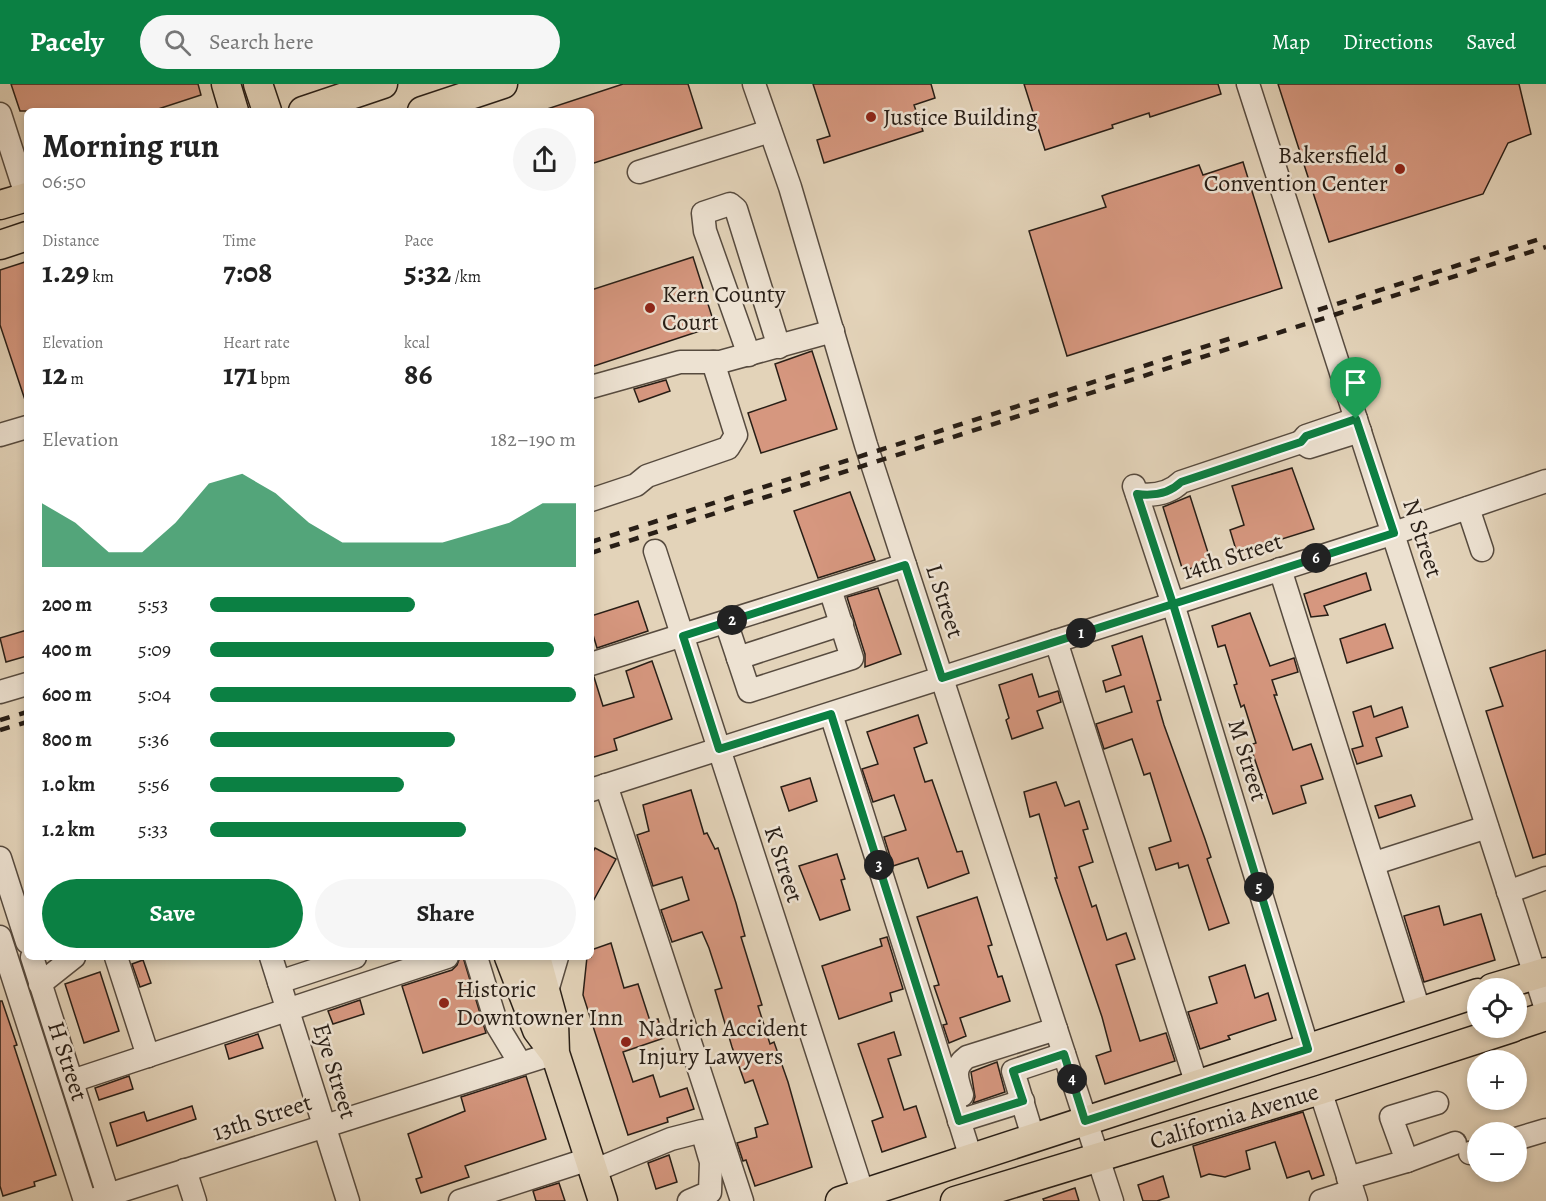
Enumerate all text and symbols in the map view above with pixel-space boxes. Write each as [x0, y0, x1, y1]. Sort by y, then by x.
search box [140, 15, 560, 69]
text: Pacely [30, 23, 104, 61]
icon: search [161, 26, 194, 59]
text: Search here [209, 27, 314, 57]
text: Map [1272, 28, 1310, 56]
text: Directions [1343, 28, 1433, 56]
text: Saved [1466, 28, 1516, 56]
place label: Justice Building [883, 101, 1038, 133]
marker: Justice Building [864, 110, 878, 124]
text: Morning run [42, 123, 219, 168]
button: share [513, 128, 576, 191]
place label: Bakersfield Convention Center [1204, 139, 1388, 199]
marker: Bakersfield Convention Center [1393, 162, 1407, 176]
text: 06:50 [42, 168, 86, 195]
text: Distance [42, 230, 99, 252]
text: Time [223, 230, 256, 252]
text: Pace [404, 230, 434, 252]
text: 1.29 [42, 252, 89, 292]
text: 7:08 [223, 252, 272, 292]
text: 5:32 [404, 252, 451, 292]
text: km [89, 266, 114, 288]
text: /km [451, 266, 481, 288]
place label: Kern County Court [662, 278, 786, 338]
marker: Kern County Court [643, 301, 657, 315]
text: Elevation [42, 332, 103, 354]
text: Heart rate [223, 332, 290, 354]
text: kcal [404, 332, 430, 354]
text: 12 [42, 354, 67, 394]
text: 171 [223, 354, 257, 394]
text: 86 [404, 354, 432, 394]
pin [1330, 357, 1381, 419]
icon: arrive [1339, 366, 1372, 399]
text: m [67, 368, 84, 390]
text: bpm [257, 368, 290, 390]
text: Elevation [42, 426, 119, 453]
text: 182–190 m [491, 426, 576, 453]
street label: N Street [1395, 495, 1451, 582]
street label: 14th Street [1178, 525, 1286, 587]
pin: 6 [1301, 543, 1331, 573]
text: 6 [1312, 547, 1320, 569]
street label: L Street [918, 560, 972, 642]
text: 200 m [42, 591, 92, 618]
text: 5:53 [138, 591, 168, 618]
pin: 2 [717, 605, 747, 635]
text: 2 [728, 609, 736, 631]
pin: 1 [1066, 618, 1096, 648]
text: 1 [1078, 622, 1084, 644]
text: 400 m [42, 636, 92, 663]
text: 5:09 [138, 636, 171, 663]
text: 600 m [42, 681, 92, 708]
text: 5:04 [138, 681, 171, 708]
street label: M Street [1220, 715, 1276, 805]
text: 800 m [42, 726, 92, 753]
text: 5:36 [138, 726, 169, 753]
text: 1.0 km [42, 771, 95, 798]
text: 5:56 [138, 771, 169, 798]
text: 1.2 km [42, 816, 95, 843]
text: 5:33 [138, 816, 168, 843]
street label: K Street [757, 822, 811, 907]
pin: 3 [864, 850, 894, 880]
text: 3 [876, 854, 882, 876]
pin: 5 [1244, 872, 1274, 902]
text: 5 [1256, 876, 1262, 898]
button: Save [42, 879, 303, 948]
button: Share [315, 879, 576, 948]
place label: Historic Downtowner Inn [456, 973, 624, 1033]
map controls [1467, 978, 1527, 1182]
button: locate [1467, 978, 1527, 1038]
marker: Historic Downtowner Inn [437, 996, 451, 1010]
place label: Nadrich Accident Injury Lawyers [638, 1012, 808, 1072]
street label: H Street [40, 1017, 96, 1105]
street label: Eye Street [305, 1019, 365, 1123]
marker: Nadrich Accident Injury Lawyers [619, 1035, 633, 1049]
button: + [1467, 1050, 1527, 1110]
pin: 4 [1057, 1064, 1087, 1094]
text: 4 [1068, 1068, 1076, 1090]
street label: California Avenue [1146, 1075, 1322, 1157]
street label: 13th Street [208, 1086, 316, 1148]
button: − [1467, 1122, 1527, 1182]

